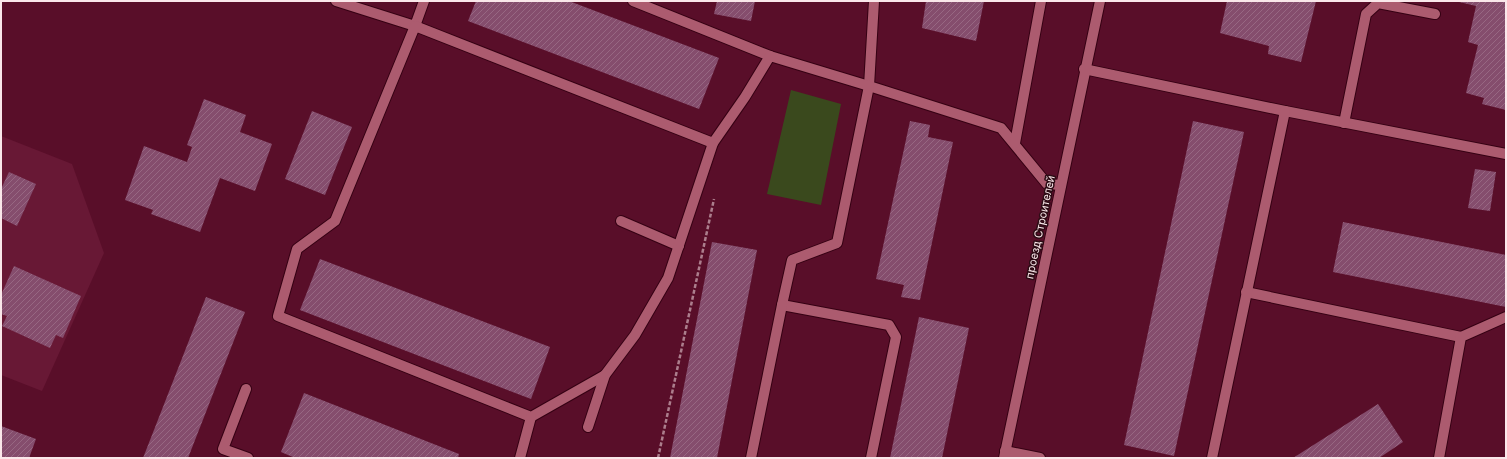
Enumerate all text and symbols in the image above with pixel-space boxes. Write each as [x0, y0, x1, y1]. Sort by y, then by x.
street label: проезд Строителей [1022, 174, 1058, 280]

